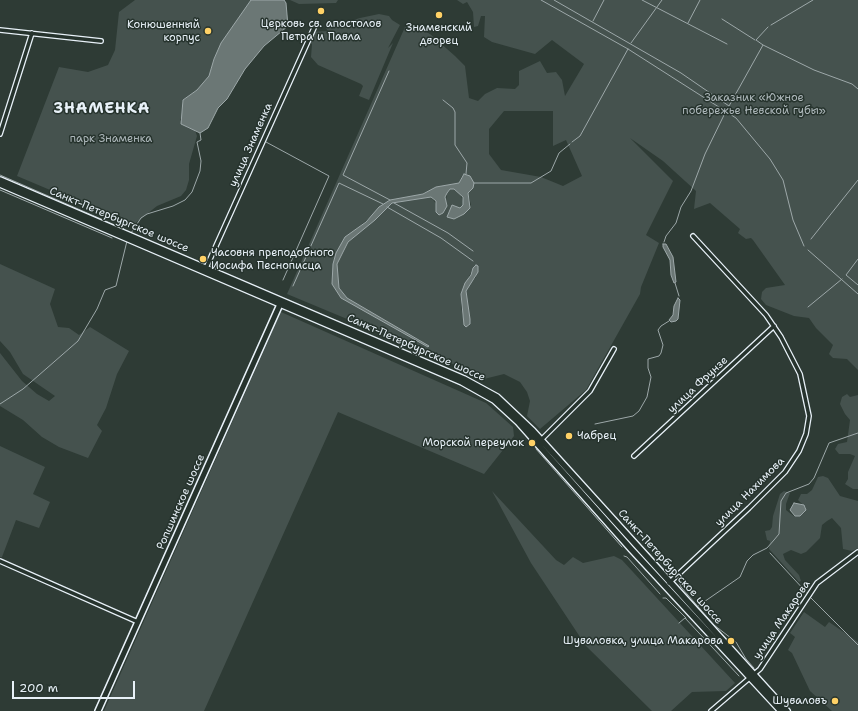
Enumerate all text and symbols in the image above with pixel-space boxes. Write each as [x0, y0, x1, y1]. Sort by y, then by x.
marker: Церковь св. апостолов Петра и Павла [316, 6, 326, 16]
marker: Знаменский дворец [434, 10, 444, 20]
place label: Церковь св. апостолов Петра и Павла [261, 17, 381, 43]
place label: Конюшенный корпус [127, 18, 200, 44]
place label: Знаменский дворец [406, 21, 472, 47]
marker: Конюшенный корпус [203, 26, 213, 36]
park label: Заказник «Южное побережье Невской губы» [682, 91, 826, 117]
district label: ЗНАМЕНКА [54, 100, 150, 118]
street label: улица Знаменка [227, 101, 275, 189]
park label: парк Знаменка [70, 132, 152, 146]
street label: Санкт-Петербургское шоссе [47, 185, 191, 255]
place label: Часовня преподобного Иосифа Песнописца [211, 246, 334, 272]
marker: Часовня преподобного Иосифа Песнописца [198, 254, 208, 264]
street label: Санкт-Петербургское шоссе [345, 311, 487, 385]
street label: улица Фрунзе [665, 354, 731, 416]
place label: Чабрец [577, 429, 616, 443]
marker: Чабрец [564, 431, 574, 441]
place label: Морской переулок [422, 436, 524, 450]
marker: Морской переулок [527, 438, 537, 448]
street label: Ропшинское шоссе [154, 452, 208, 552]
street label: улица Нахимова [713, 455, 787, 529]
street label: Санкт-Петербургское шоссе [615, 507, 725, 627]
street label: улица Макарова [751, 578, 813, 662]
place label: Шуваловка, улица Макарова [563, 634, 723, 648]
marker: Шуваловка, улица Макарова [726, 636, 736, 646]
scale bar [14, 673, 137, 699]
text: 200 m [19, 680, 58, 696]
place label: Шуваловъ [773, 694, 827, 708]
marker: Шуваловъ [830, 696, 840, 706]

